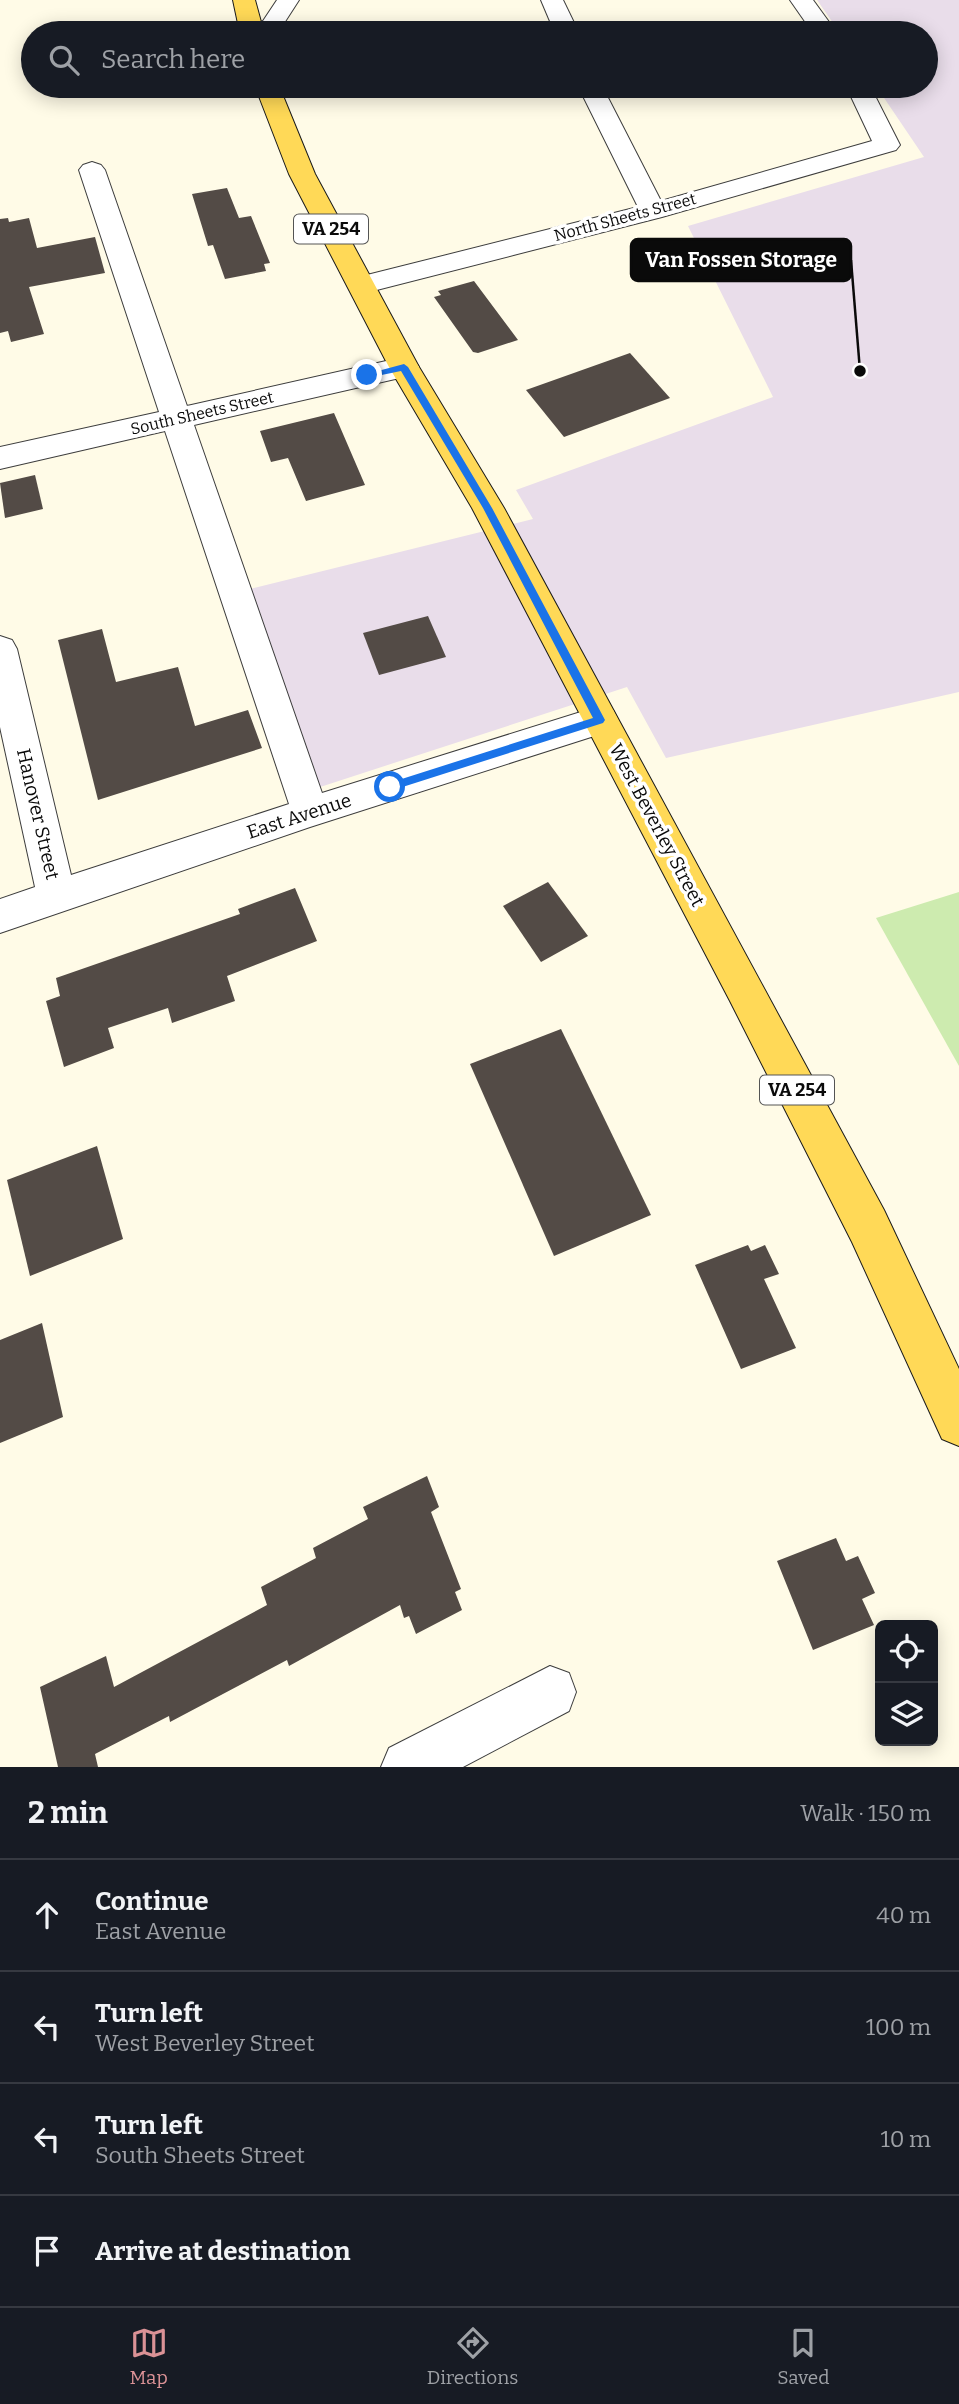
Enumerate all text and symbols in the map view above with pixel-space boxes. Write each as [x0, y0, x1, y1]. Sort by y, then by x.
search box [21, 21, 938, 98]
icon: search [45, 41, 83, 79]
text: Search here [101, 44, 245, 75]
street label: North Sheets Street [552, 189, 698, 245]
road number: VA 254 [294, 214, 368, 244]
callout: Van Fossen Storage [631, 239, 851, 281]
text: Van Fossen Storage [645, 247, 837, 273]
route end [351, 359, 382, 390]
street label: South Sheets Street [129, 387, 275, 439]
street label: West Beverley Street [604, 740, 710, 911]
street label: Hanover Street [12, 746, 64, 882]
route start [374, 771, 405, 802]
street label: East Avenue [244, 788, 354, 844]
road number: VA 254 [760, 1076, 834, 1105]
map controls [875, 1620, 938, 1746]
button: locate [875, 1620, 938, 1683]
button: layers [875, 1683, 938, 1746]
text: 2 min [28, 1795, 108, 1831]
text: Walk · 150 m [800, 1799, 931, 1827]
text: Continue [95, 1886, 209, 1917]
icon: ahead [28, 1896, 66, 1934]
text: 40 m [876, 1901, 931, 1929]
text: East Avenue [95, 1917, 226, 1945]
text: Turn left [95, 1998, 203, 2029]
icon: left [28, 2008, 66, 2046]
text: 100 m [866, 2013, 931, 2041]
text: West Beverley Street [95, 2029, 315, 2057]
text: Turn left [95, 2110, 203, 2141]
icon: left [28, 2120, 66, 2158]
text: 10 m [880, 2125, 931, 2153]
text: South Sheets Street [95, 2141, 305, 2169]
icon: arrive [28, 2232, 66, 2270]
text: Arrive at destination [95, 2236, 350, 2267]
tab: Map [130, 2324, 168, 2389]
tab: Directions [427, 2324, 518, 2389]
tab: Saved [777, 2324, 829, 2389]

